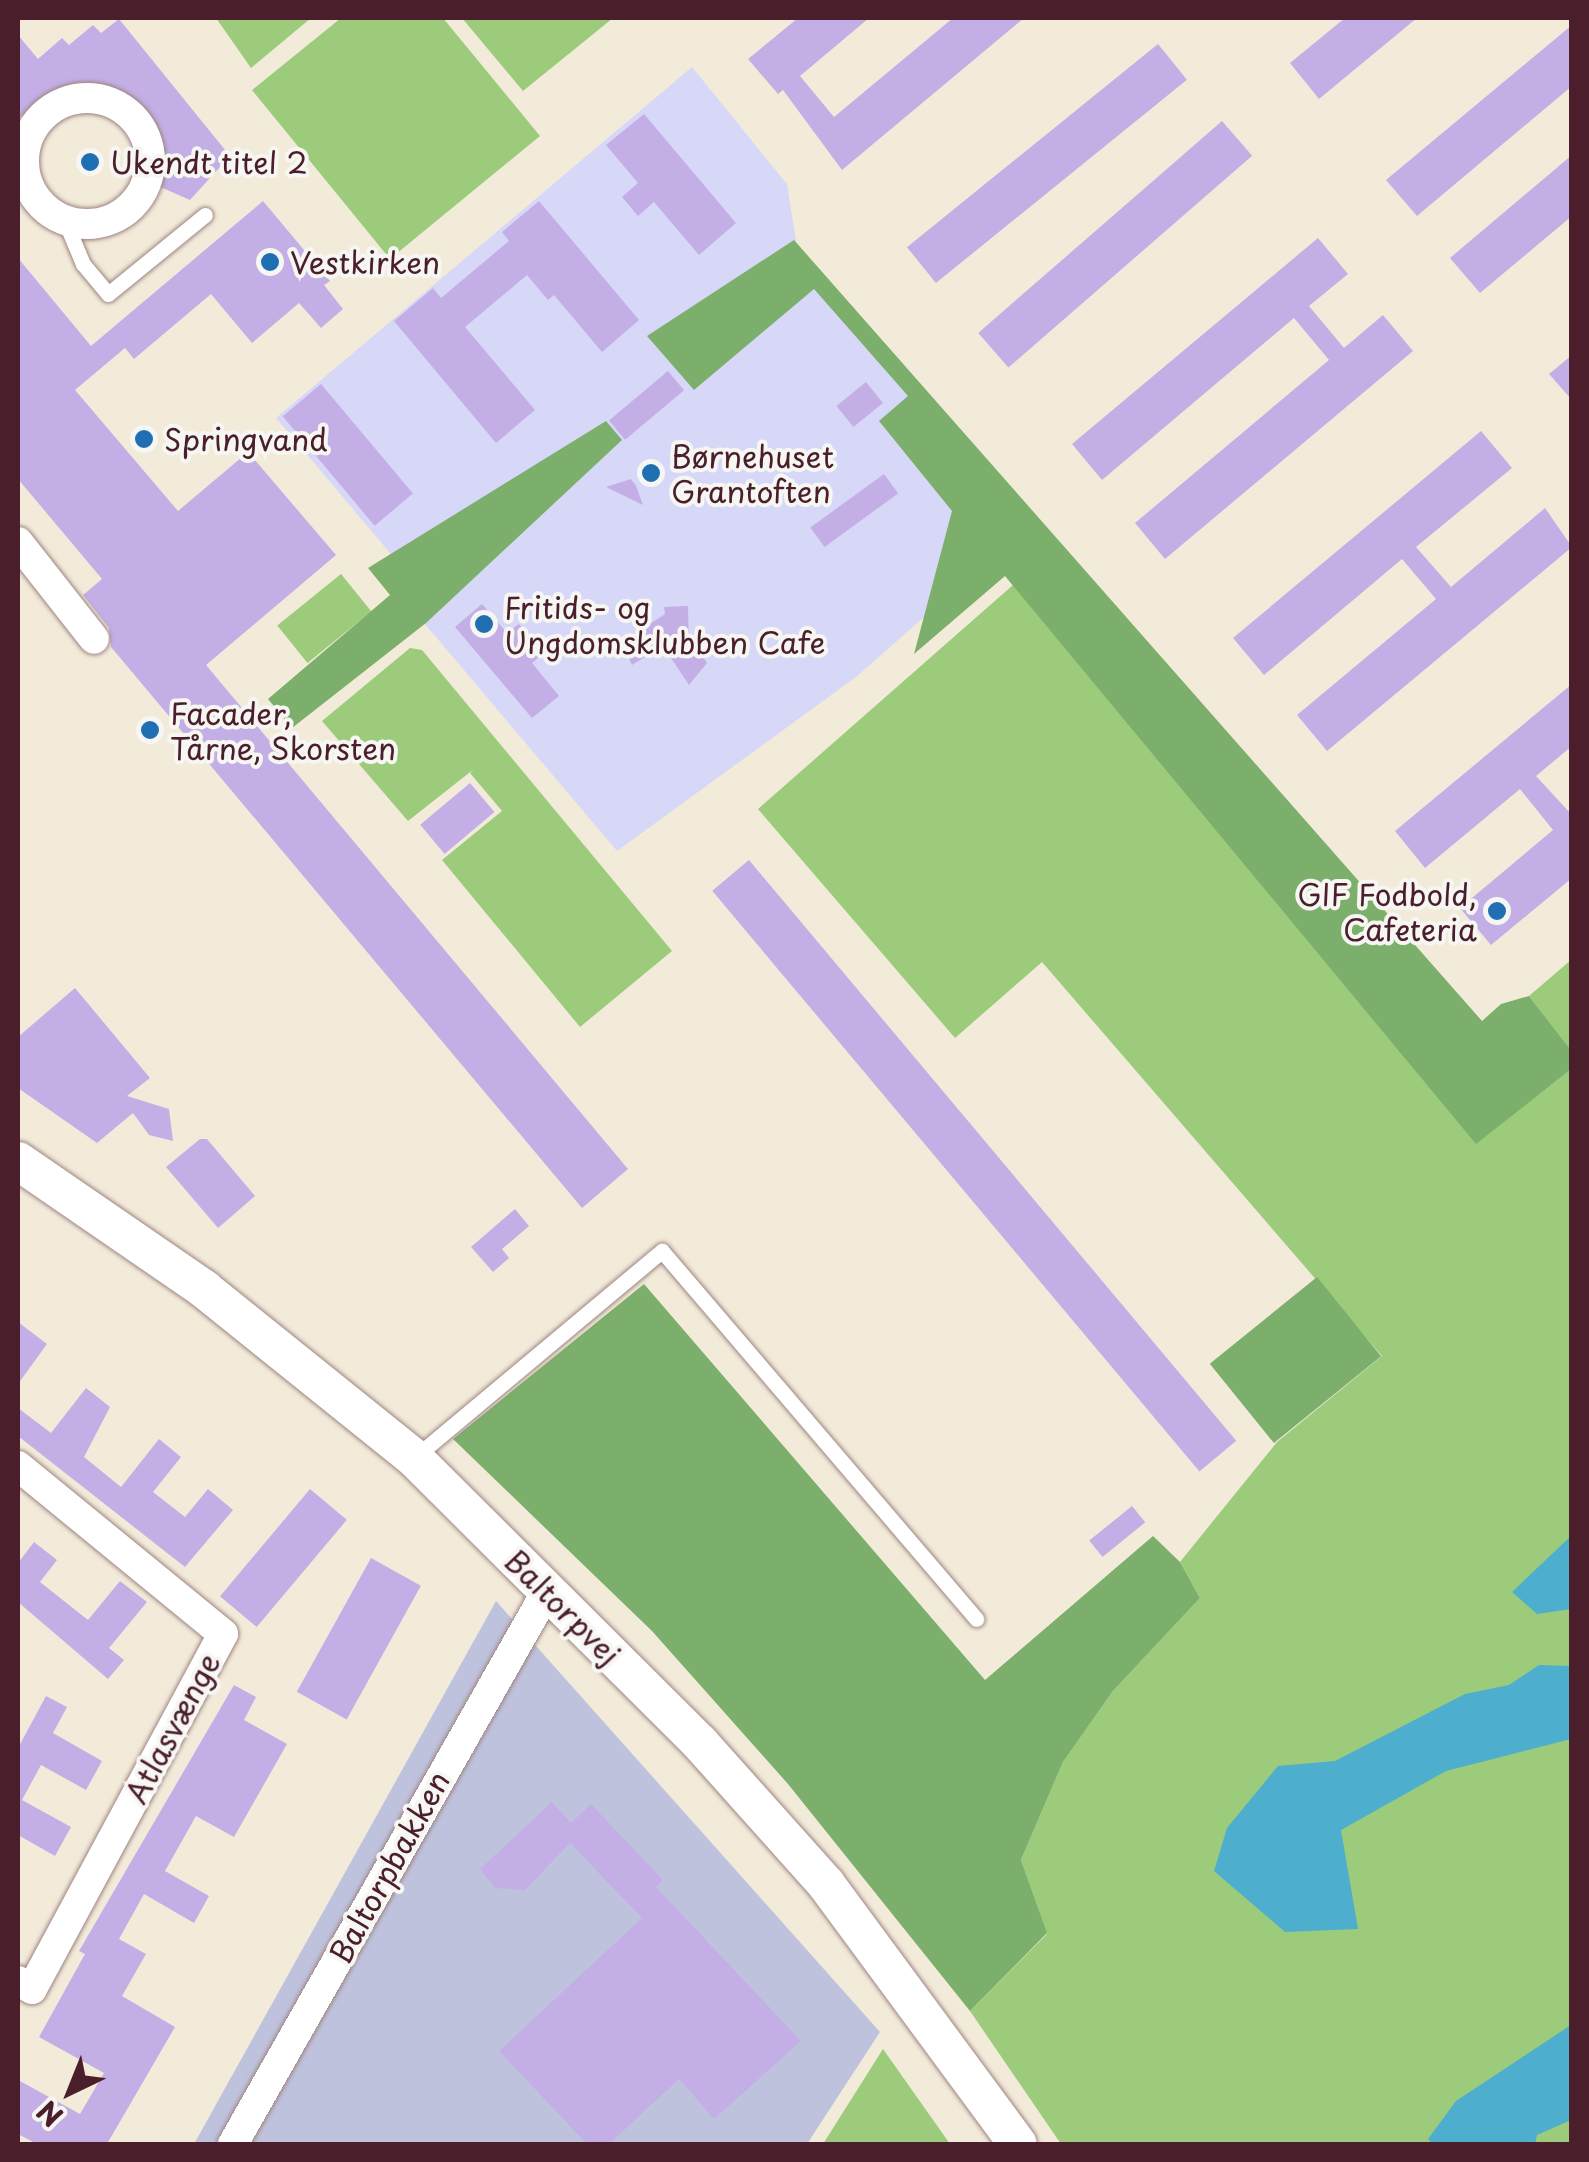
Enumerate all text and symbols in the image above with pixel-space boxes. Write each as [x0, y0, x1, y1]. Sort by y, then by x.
place label: Ukendt titel 2 [110, 144, 309, 180]
marker: Ukendt titel 2 [79, 151, 101, 173]
place label: Vestkirken [290, 244, 440, 280]
marker: Vestkirken [259, 251, 281, 273]
place label: Springvand [164, 421, 328, 457]
marker: Springvand [133, 428, 155, 450]
place label: Børnehuset Grantoften [671, 438, 834, 508]
marker: Børnehuset Grantoften [640, 462, 662, 484]
place label: Fritids- og Ungdomsklubben Cafe [504, 589, 826, 660]
marker: Fritids- og Ungdomsklubben Cafe [473, 613, 495, 635]
place label: Facader, Tårne, Skorsten [170, 695, 396, 766]
marker: Facader, Tårne, Skorsten [139, 719, 161, 741]
place label: GIF Fodbold, Cafeteria [1296, 876, 1477, 946]
marker: GIF Fodbold, Cafeteria [1486, 900, 1508, 922]
street label: Baltorpvej [498, 1542, 628, 1672]
street label: Atlasvænge [117, 1647, 227, 1809]
street label: Baltorpbakken [321, 1765, 457, 1969]
north arrow [20, 2042, 120, 2142]
text: N [26, 2091, 72, 2138]

